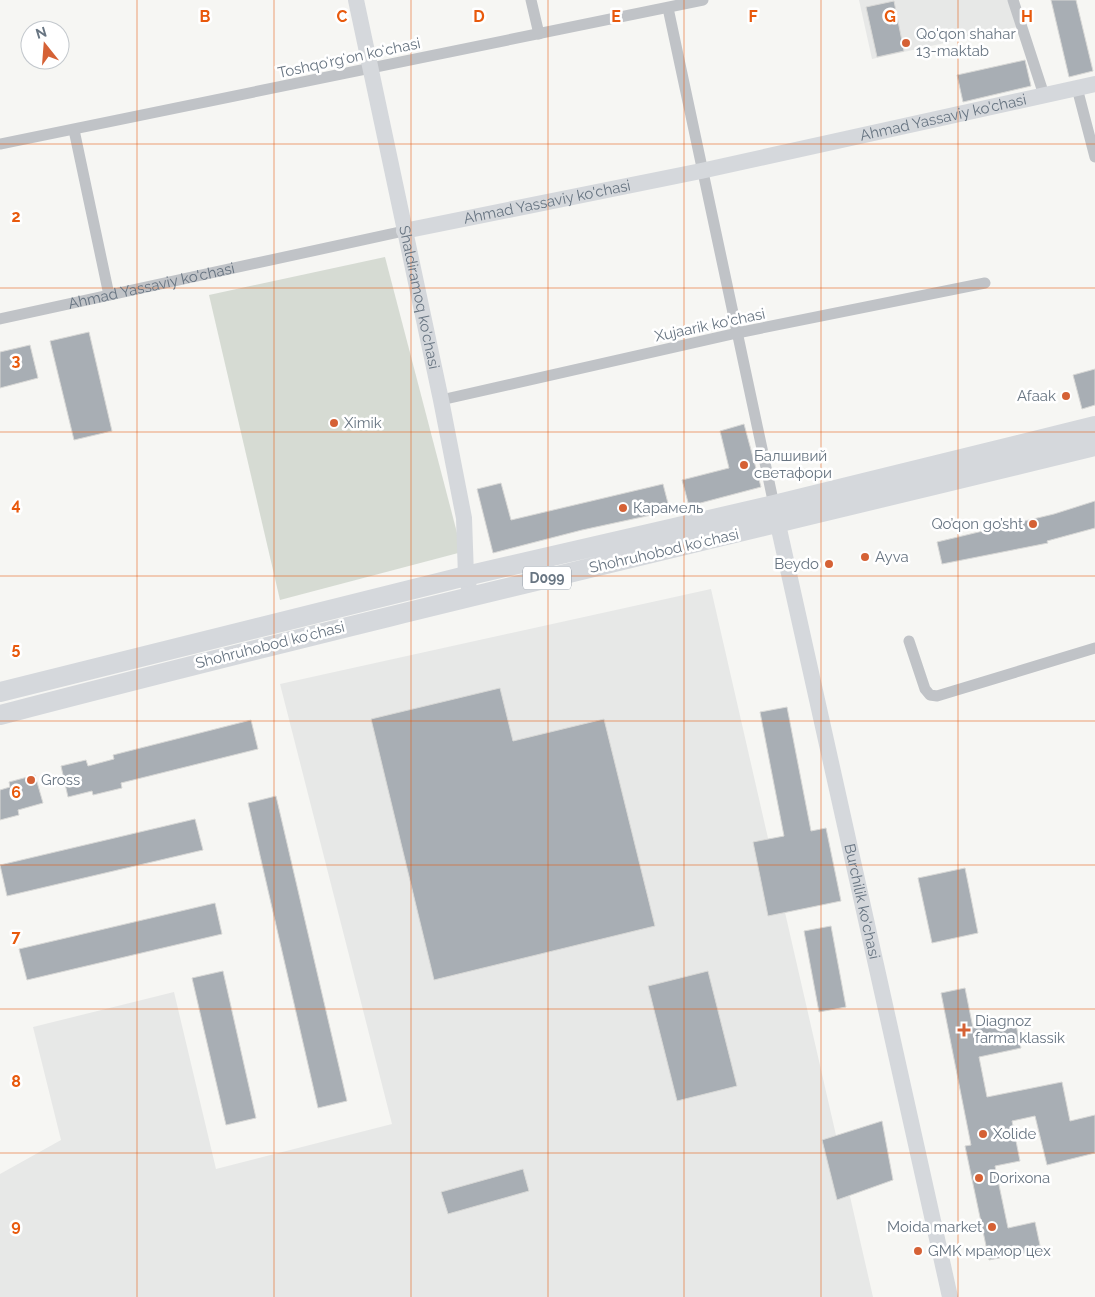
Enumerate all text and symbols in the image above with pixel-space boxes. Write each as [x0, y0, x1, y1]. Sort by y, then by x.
text: B [200, 7, 211, 26]
text: C [337, 7, 348, 26]
text: D [473, 7, 485, 26]
text: E [611, 7, 621, 26]
text: F [748, 7, 758, 26]
text: G [884, 7, 896, 26]
text: H [1021, 7, 1033, 26]
north arrow [20, 20, 70, 70]
text: N [34, 23, 49, 42]
place label: Qo'qon shahar 13-maktab [916, 25, 1016, 60]
street label: Toshqoʻrgʻon koʻchasi [276, 34, 422, 82]
marker: Qo'qon shahar 13-maktab [900, 37, 912, 49]
street label: Ahmad Yassaviy ko'chasi [858, 90, 1028, 145]
street label: Ahmad Yassaviy ko'chasi [462, 176, 632, 228]
text: 2 [11, 207, 21, 226]
street label: Shaldiramoq ko'chasi [395, 224, 443, 371]
street label: Ahmad Yassaviy ko'chasi [67, 259, 236, 313]
street label: Xujaarik ko'chasi [653, 305, 767, 345]
text: 3 [12, 351, 21, 370]
place label: Afaak [1017, 387, 1056, 405]
marker: Afaak [1060, 390, 1072, 402]
place label: Ximik [344, 414, 382, 432]
marker: Ximik [328, 417, 340, 429]
place label: Балшивий светафори [754, 447, 832, 482]
marker: Балшивий светафори [738, 459, 750, 471]
text: 4 [11, 495, 21, 514]
place label: Карамель [633, 499, 703, 517]
marker: Карамель [617, 502, 629, 514]
place label: Qo’qon go’sht [931, 515, 1023, 533]
marker: Qo’qon go’sht [1027, 518, 1039, 530]
street label: Shohruhobod koʻchasi [587, 525, 741, 577]
place label: Ayva [875, 548, 909, 566]
marker: Ayva [859, 551, 871, 563]
place label: Beydo [774, 555, 819, 573]
marker: Beydo [823, 558, 835, 570]
road number: D099 [523, 566, 571, 590]
street label: Shohruhobod koʻchasi [194, 618, 346, 672]
text: 5 [12, 639, 21, 658]
place label: Gross [41, 771, 80, 789]
marker: Gross [25, 774, 37, 786]
text: 6 [11, 783, 21, 802]
street label: Burchilik ko'chasi [840, 842, 884, 961]
text: 7 [12, 927, 21, 946]
place label: Diagnoz farma klassik [975, 1012, 1065, 1047]
marker: Diagnoz farma klassik [957, 1023, 971, 1037]
text: 8 [11, 1072, 21, 1091]
place label: Xolide [993, 1125, 1037, 1143]
marker: Xolide [977, 1128, 989, 1140]
place label: Dorixona [989, 1169, 1050, 1187]
marker: Dorixona [973, 1172, 985, 1184]
text: 9 [11, 1216, 21, 1235]
place label: Moida market [887, 1218, 982, 1236]
marker: Moida market [986, 1221, 998, 1233]
place label: GMK мрамор цех [928, 1242, 1051, 1260]
marker: GMK мрамор цех [912, 1245, 924, 1257]

